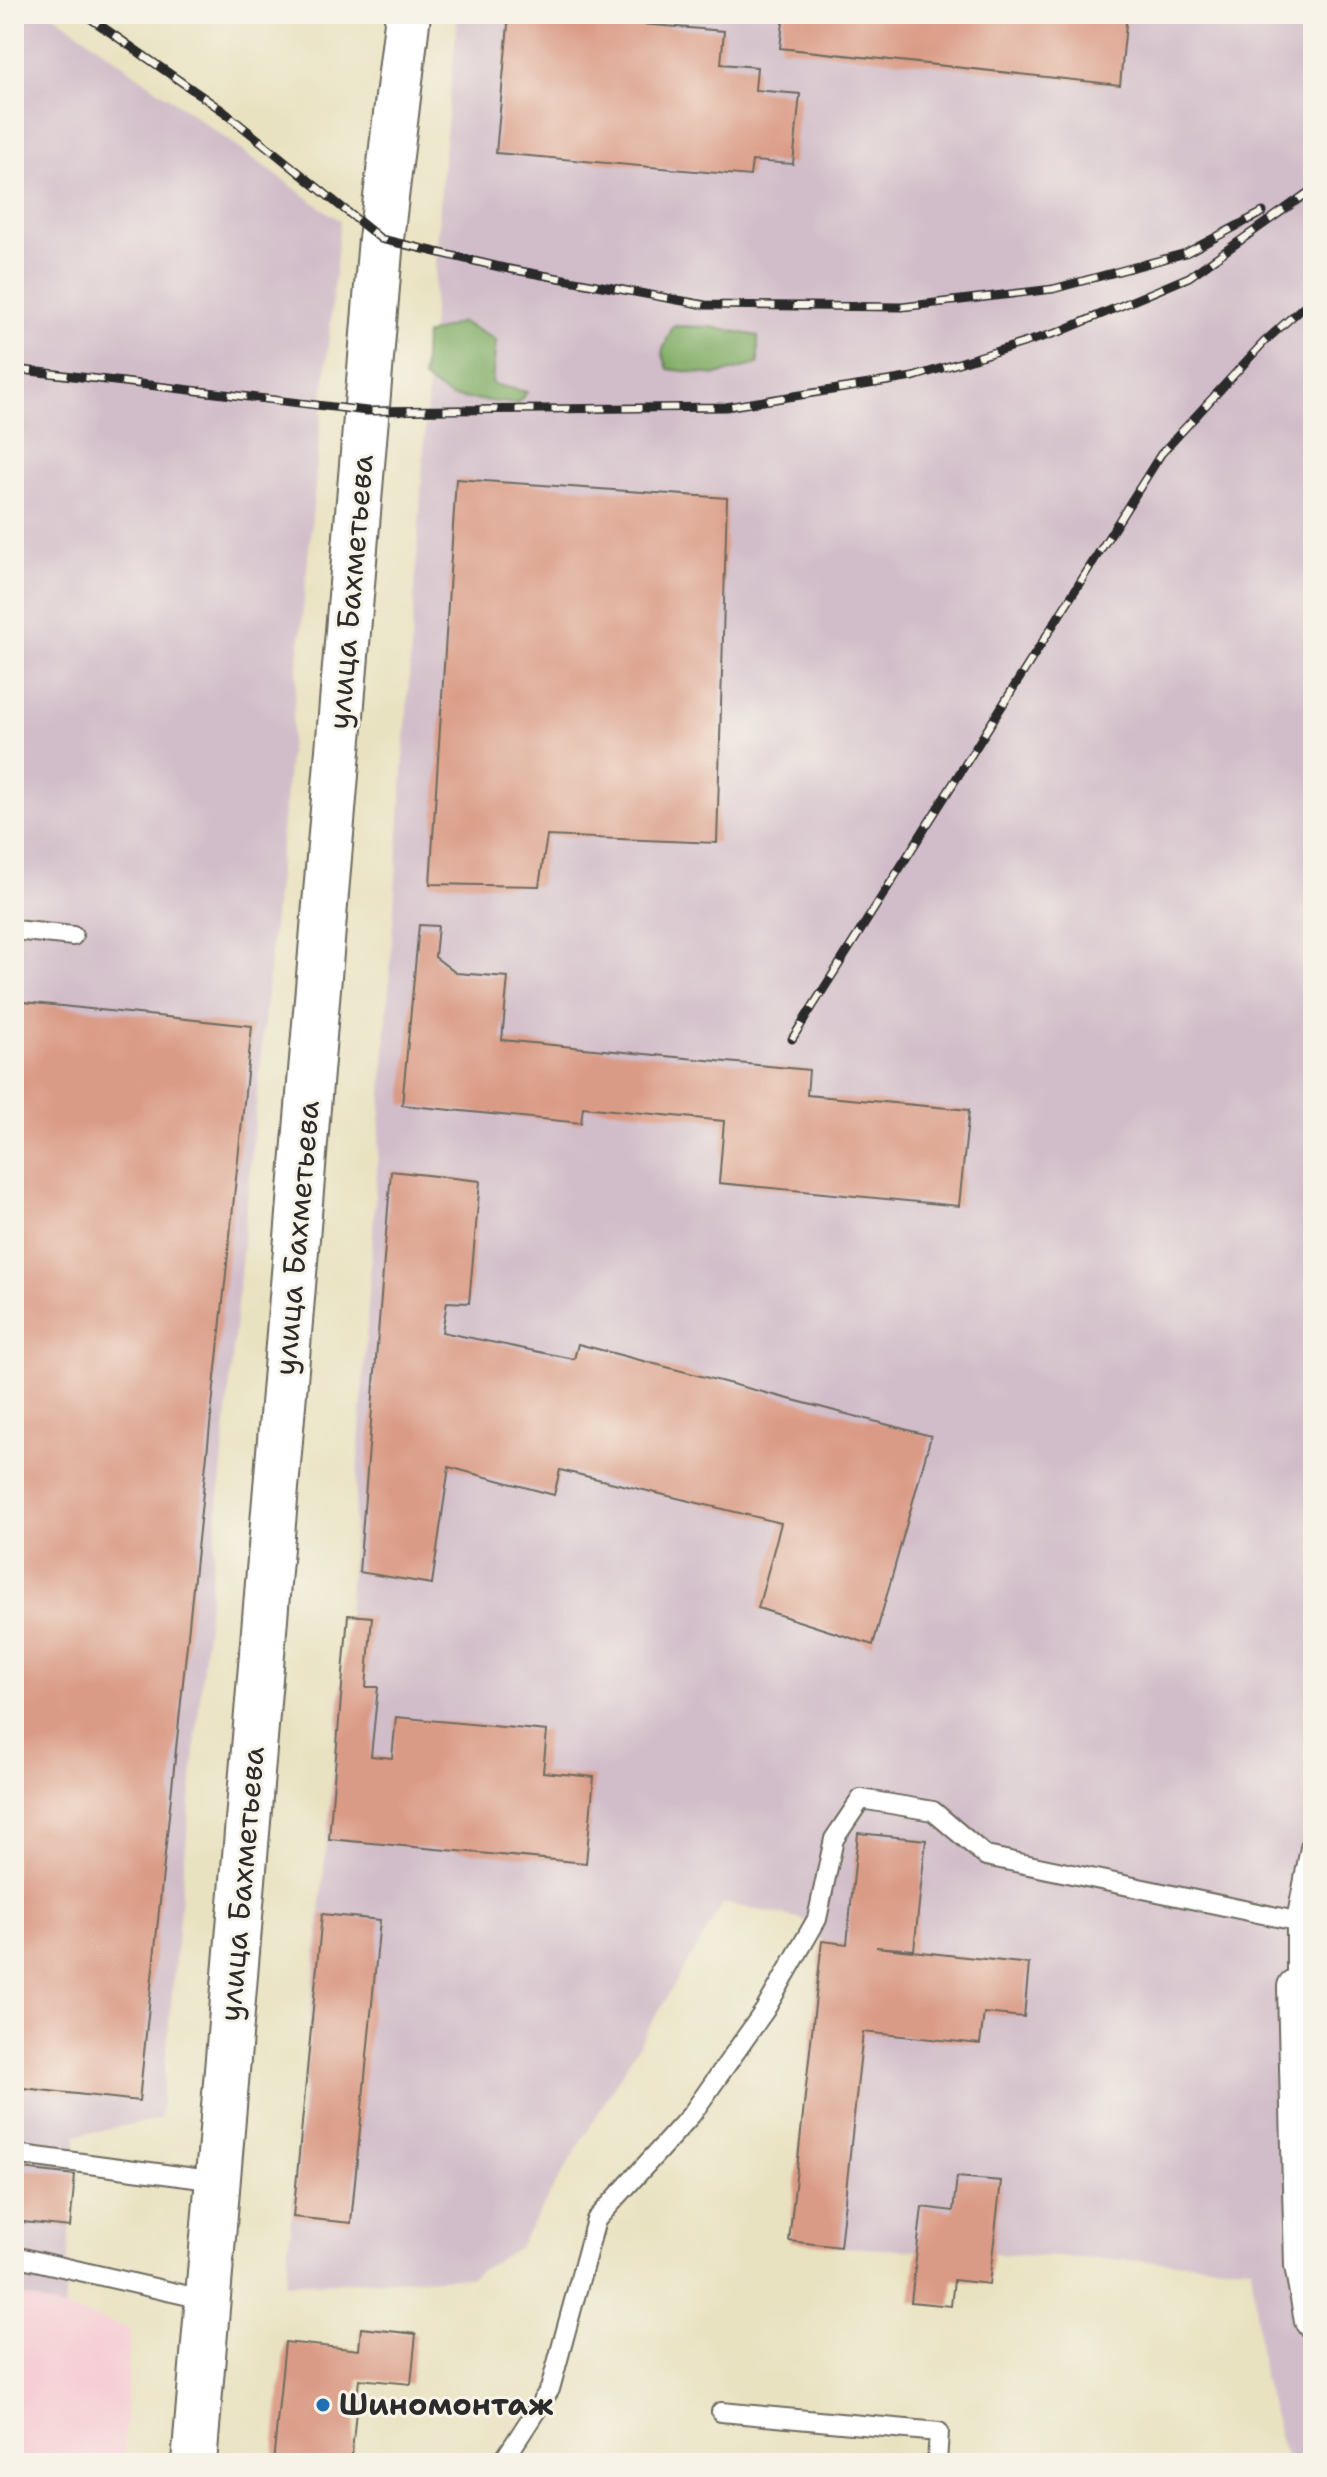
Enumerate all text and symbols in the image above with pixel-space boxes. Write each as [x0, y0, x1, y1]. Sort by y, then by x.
street label: улица Бахметьева [318, 452, 383, 731]
street label: улица Бахметьева [264, 1098, 329, 1377]
street label: улица Бахметьева [209, 1744, 274, 2023]
place label: Шиномонтаж [339, 2384, 554, 2425]
marker: Шиномонтаж [314, 2396, 332, 2414]

